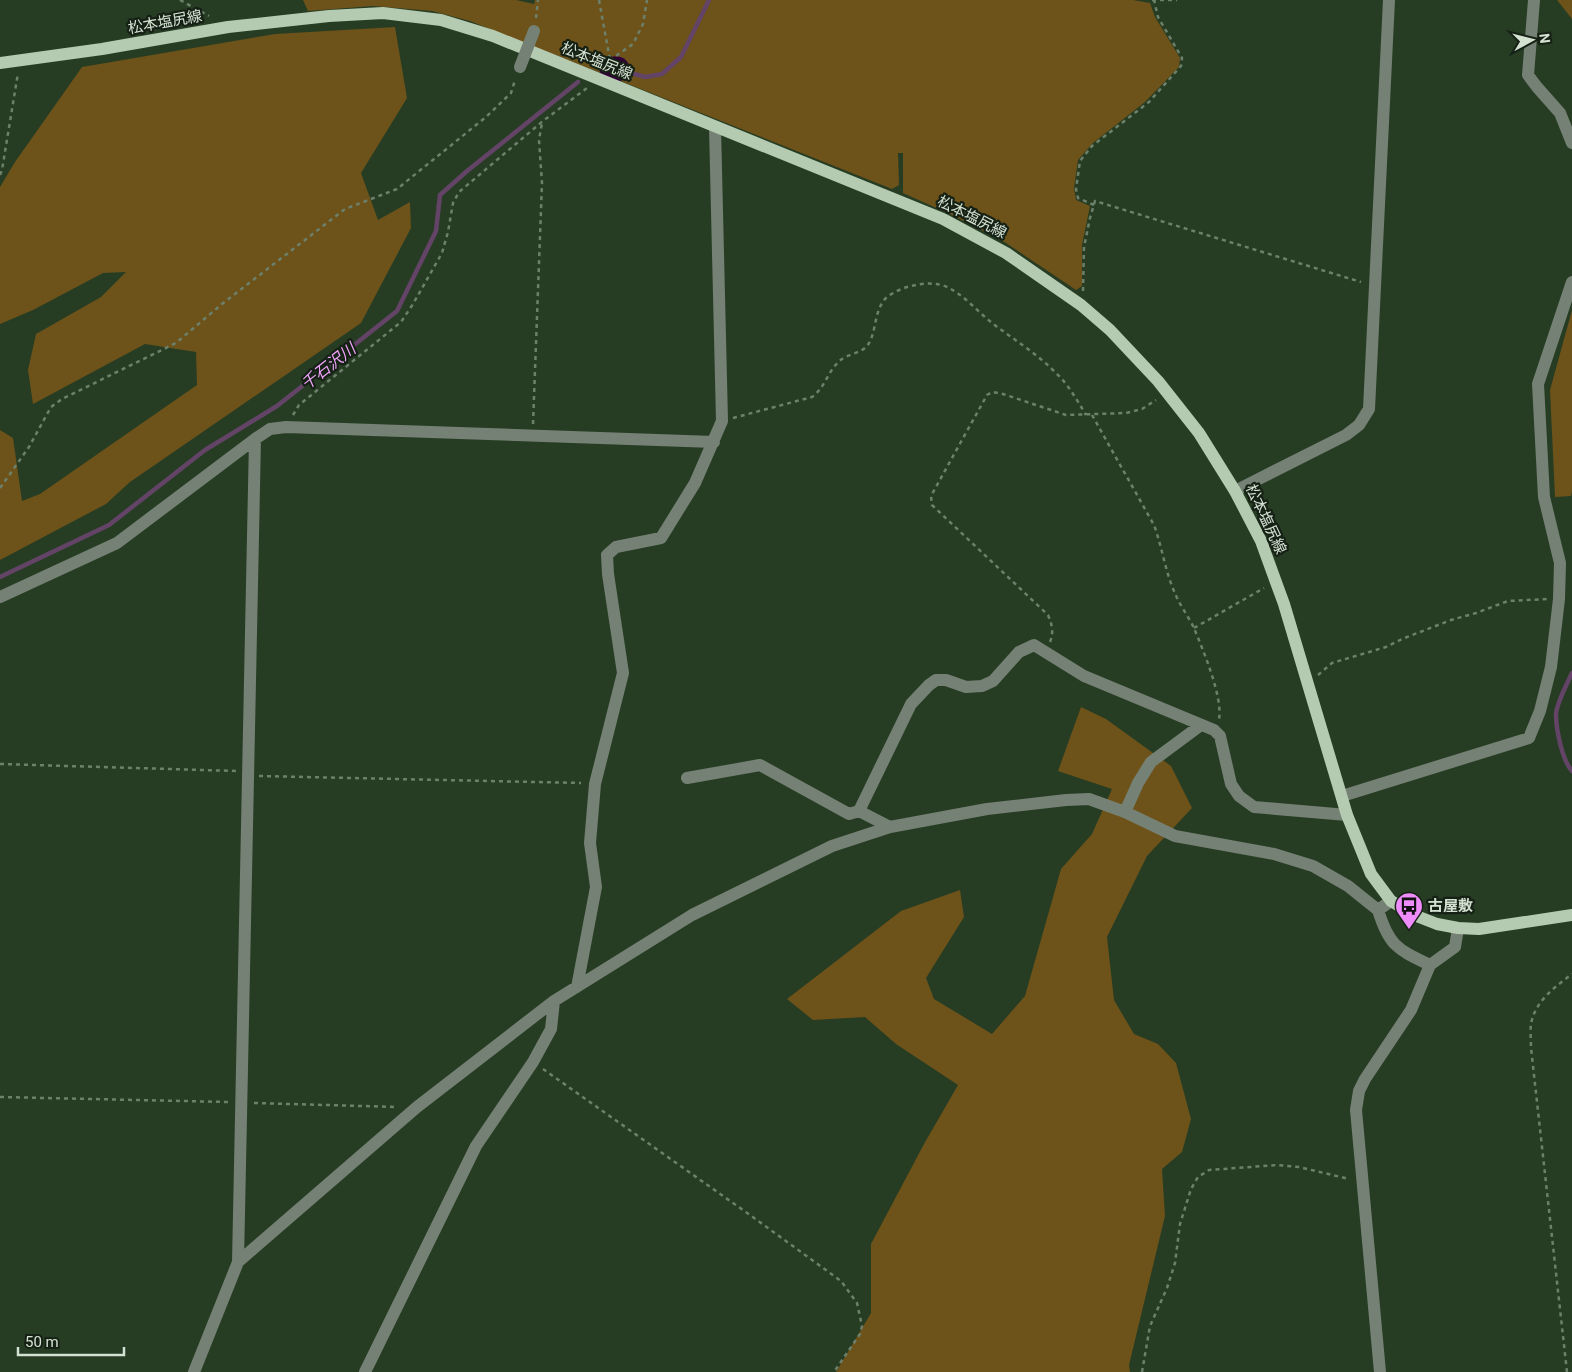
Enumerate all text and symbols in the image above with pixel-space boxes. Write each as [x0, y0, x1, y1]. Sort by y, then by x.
street label: 松本塩尻線 [126, 7, 204, 37]
north arrow [1507, 15, 1557, 65]
text: N [1536, 33, 1553, 44]
street label: 松本塩尻線 [559, 39, 635, 83]
street label: 松本塩尻線 [934, 192, 1010, 242]
water label: 千石沢川 [297, 338, 361, 394]
street label: 松本塩尻線 [1242, 481, 1290, 557]
bus stop icon: 古屋敷 [1394, 891, 1424, 930]
place label: 古屋敷 [1428, 897, 1473, 915]
scale bar [18, 1324, 124, 1356]
text: 50 m [25, 1333, 59, 1351]

